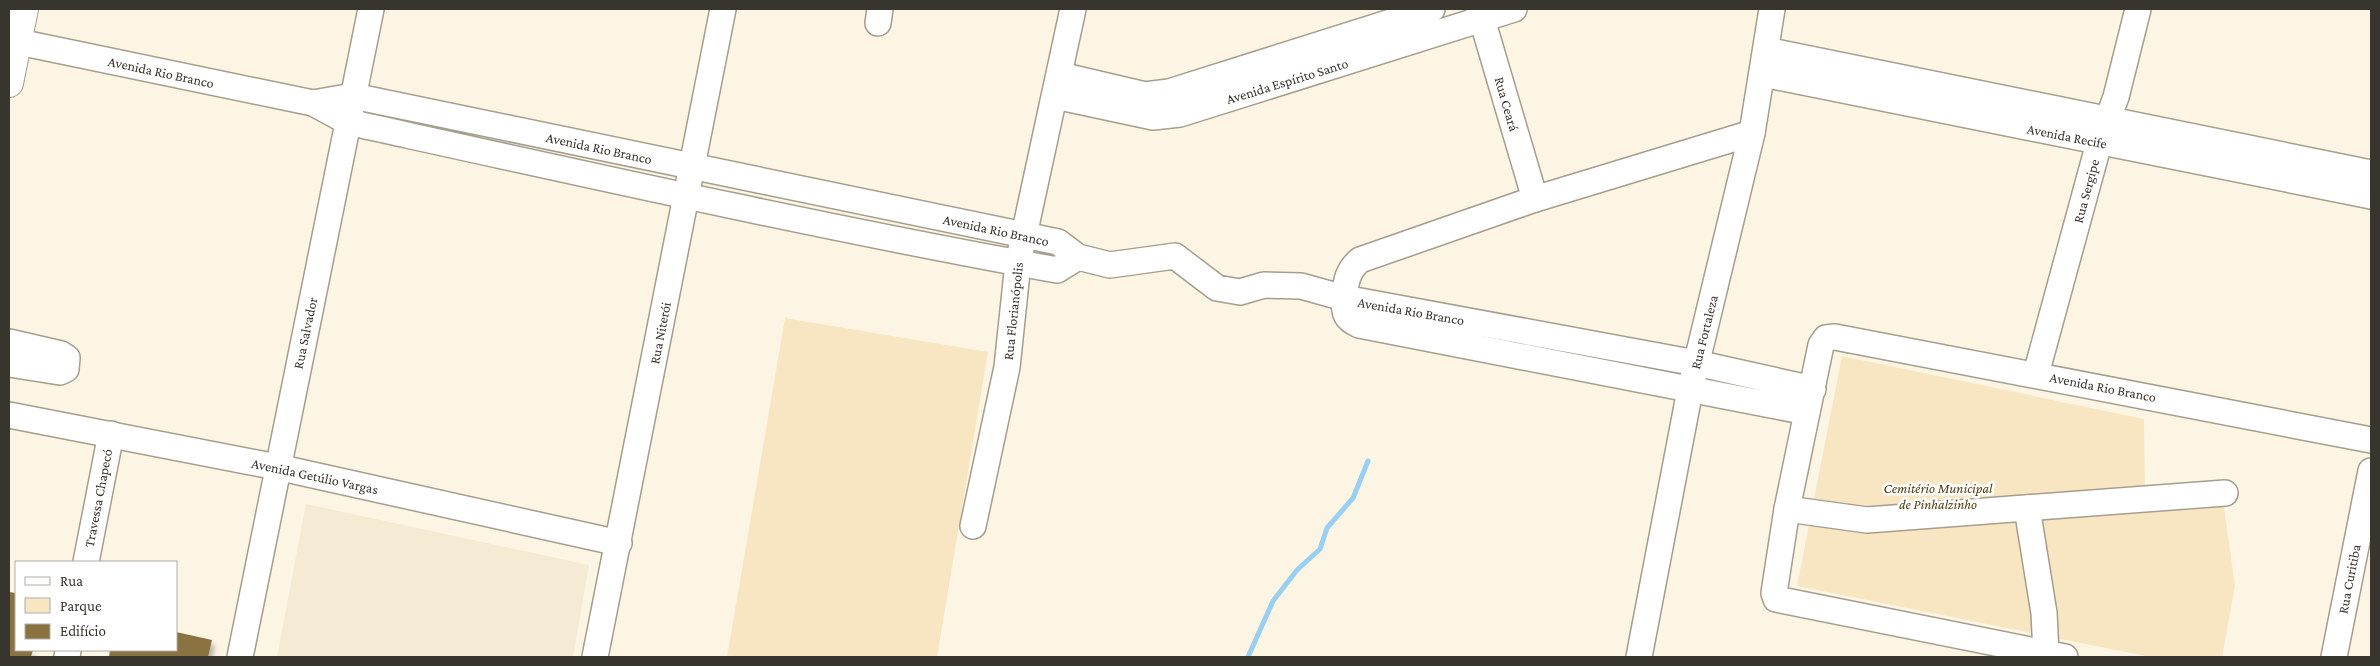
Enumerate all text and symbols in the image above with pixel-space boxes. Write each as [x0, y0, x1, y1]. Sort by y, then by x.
street label: Avenida Rio Branco [107, 53, 215, 91]
street label: Avenida Espírito Santo [1224, 55, 1350, 107]
street label: Rua Ceará [1492, 75, 1523, 134]
street label: Avenida Recife [2026, 120, 2108, 152]
street label: Avenida Rio Branco [545, 129, 653, 167]
street label: Rua Sergipe [2070, 157, 2102, 225]
street label: Avenida Rio Branco [942, 211, 1050, 249]
street label: Rua Florianópolis [1000, 261, 1026, 361]
street label: Rua Fortaleza [1687, 293, 1721, 371]
street label: Avenida Rio Branco [1357, 294, 1466, 328]
street label: Rua Salvador [290, 296, 320, 370]
street label: Rua Niterói [646, 300, 674, 365]
street label: Avenida Rio Branco [2049, 369, 2157, 405]
street label: Travessa Chapecó [81, 447, 115, 548]
street label: Avenida Getúlio Vargas [250, 455, 380, 497]
park label: Cemitério Municipal de Pinhalzinho [1883, 480, 1993, 512]
street label: Rua Curitiba [2334, 542, 2364, 615]
legend [15, 561, 178, 651]
text: Rua [60, 573, 83, 589]
text: Parque [60, 598, 102, 615]
text: Edifício [60, 623, 106, 639]

